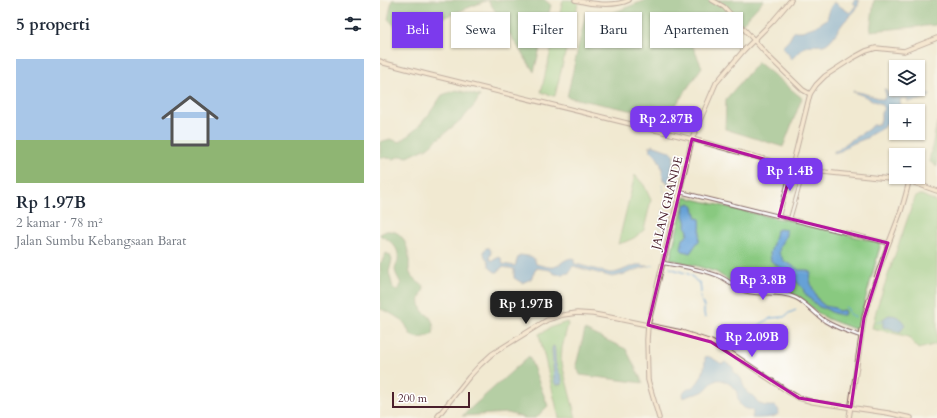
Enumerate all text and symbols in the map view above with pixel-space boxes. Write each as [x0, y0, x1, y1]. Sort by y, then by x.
chip: Beli [392, 12, 443, 48]
chip: Sewa [451, 12, 510, 48]
chip: Filter [518, 12, 577, 48]
chip: Baru [585, 12, 642, 48]
chip: Apartemen [650, 12, 743, 48]
text: 5 properti [16, 13, 90, 36]
icon: filters [342, 13, 364, 35]
map controls [889, 60, 925, 184]
button: layers [889, 60, 925, 96]
icon: home [154, 85, 226, 157]
button: + [889, 104, 925, 140]
pin: Rp 2.87B [625, 106, 707, 140]
text: Rp 2.87B [639, 110, 693, 128]
button: − [889, 148, 925, 184]
street label: JALAN GRANDE [647, 155, 686, 253]
pin: Rp 1.4B [753, 158, 827, 192]
text: Rp 1.4B [767, 162, 813, 180]
text: Rp 1.97B [16, 191, 86, 214]
text: 2 kamar · 78 m² [16, 214, 103, 232]
text: Jalan Sumbu Kebangsaan Barat [16, 232, 186, 250]
pin: Rp 3.8B [726, 267, 800, 301]
text: Rp 3.8B [740, 271, 786, 289]
pin: Rp 1.97B [485, 291, 567, 325]
text: Rp 1.97B [499, 295, 553, 313]
pin: Rp 2.09B [711, 324, 793, 358]
text: Rp 2.09B [725, 328, 779, 346]
scale bar [392, 390, 470, 409]
text: 200 m [398, 391, 427, 406]

